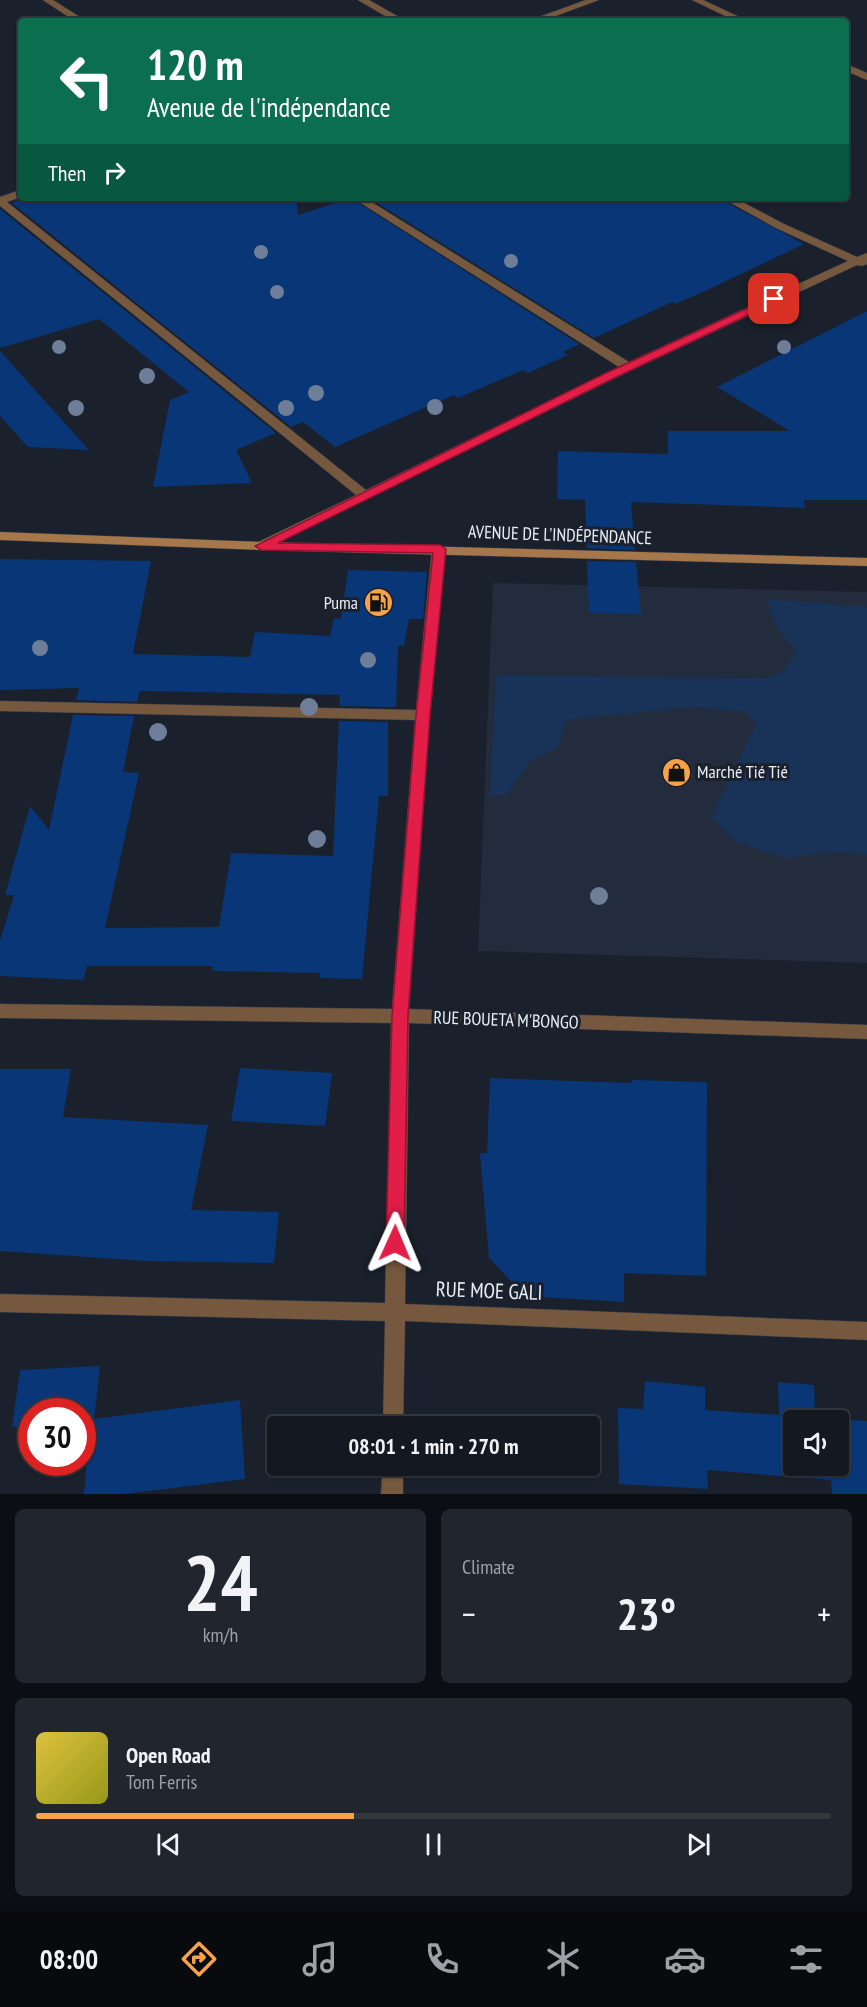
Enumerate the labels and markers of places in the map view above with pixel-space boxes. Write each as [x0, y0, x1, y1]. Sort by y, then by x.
pin [748, 273, 799, 324]
fuel station icon: Puma [363, 587, 395, 619]
place label: Puma [324, 591, 358, 614]
shop icon: Marché Tié Tié [660, 756, 692, 788]
place label: Marché Tié Tié [697, 760, 788, 783]

